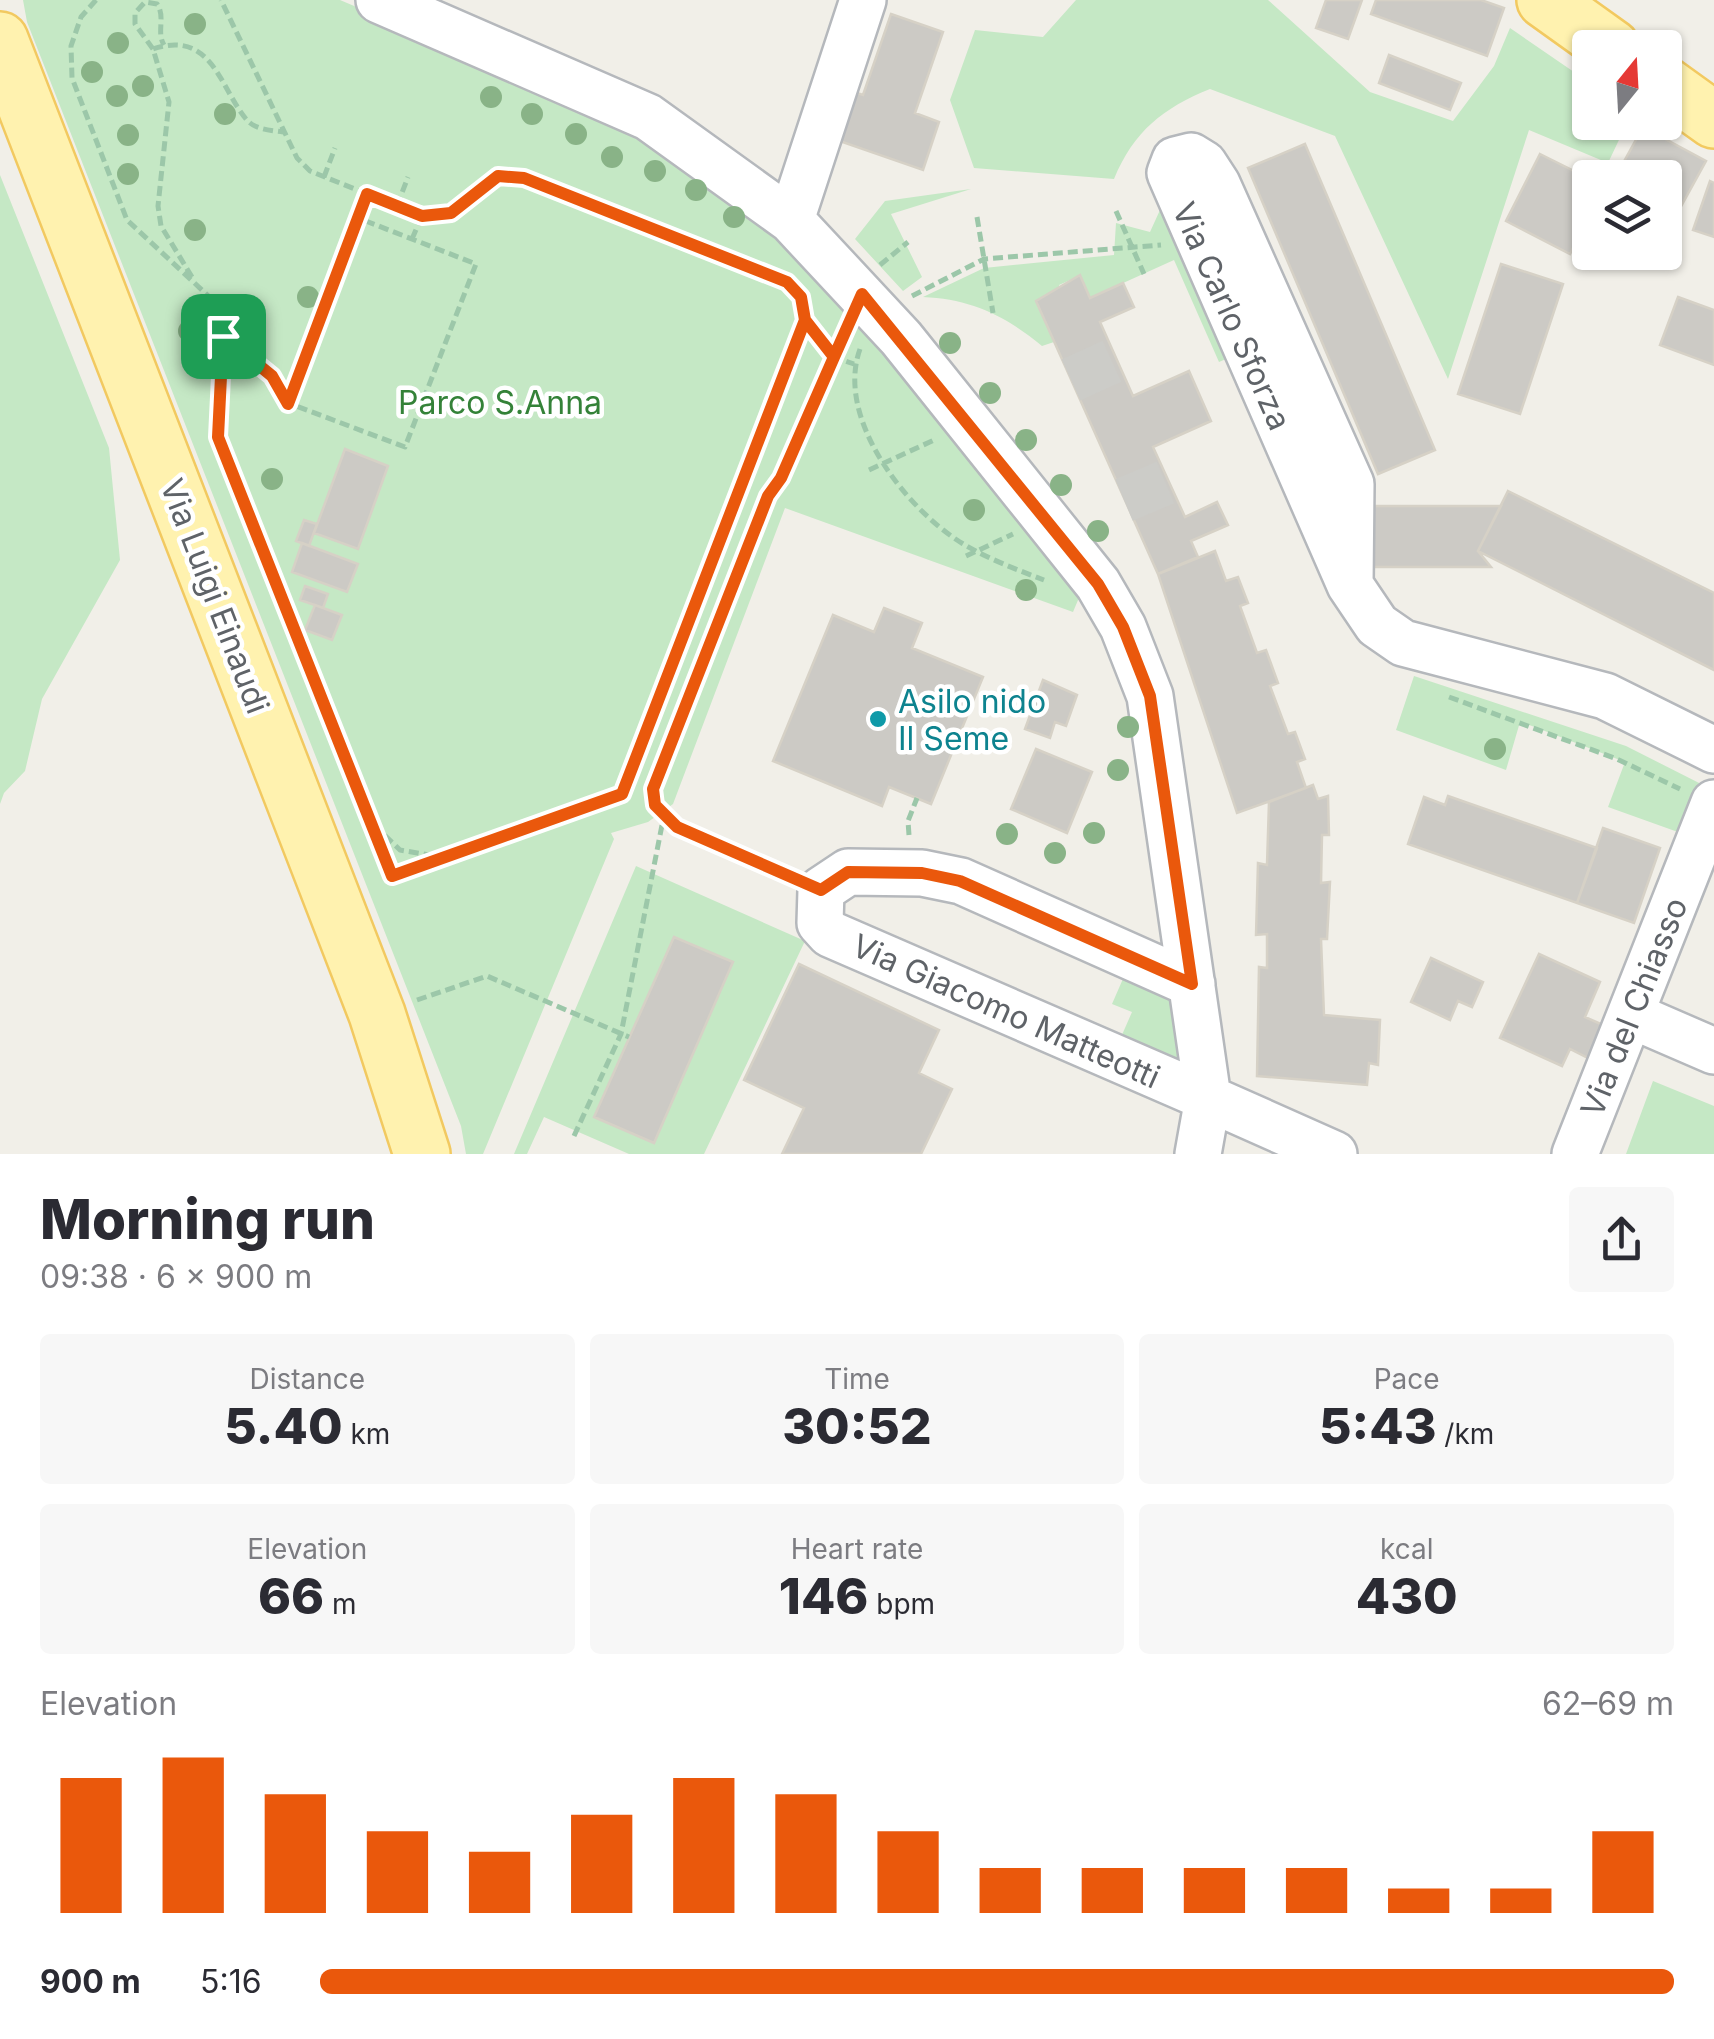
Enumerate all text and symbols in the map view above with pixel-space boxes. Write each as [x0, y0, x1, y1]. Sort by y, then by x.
north arrow [1572, 30, 1682, 140]
map controls [1572, 30, 1682, 270]
button: layers [1572, 160, 1682, 270]
street label: Via Carlo Sforza [1164, 196, 1300, 436]
pin [181, 294, 266, 379]
icon: arrive [196, 309, 251, 364]
park label: Parco S.Anna [398, 383, 602, 422]
street label: Via Luigi Einaudi [152, 473, 278, 719]
place label: Asilo nido Il Seme [898, 682, 1046, 758]
marker: Asilo nido Il Seme [867, 708, 889, 730]
street label: Via del Chiasso [1572, 892, 1696, 1122]
street label: Via Giacomo Matteotti [846, 926, 1166, 1096]
text: Morning run [40, 1186, 375, 1252]
button: share [1569, 1187, 1674, 1292]
text: 09:38 · 6 × 900 m [40, 1257, 312, 1296]
text: Distance [250, 1362, 365, 1396]
text: Time [824, 1362, 890, 1396]
text: Pace [1374, 1362, 1440, 1396]
text: 5.40 [224, 1396, 343, 1456]
text: 30:52 [782, 1396, 932, 1456]
text: 5:43 [1319, 1396, 1436, 1456]
text: km [343, 1417, 390, 1451]
text: /km [1436, 1417, 1494, 1451]
text: Elevation [247, 1532, 367, 1566]
text: Heart rate [791, 1532, 923, 1566]
text: kcal [1380, 1532, 1433, 1566]
text: 66 [258, 1566, 324, 1626]
text: 146 [779, 1566, 868, 1626]
text: 430 [1356, 1566, 1458, 1626]
text: m [324, 1587, 357, 1621]
text: bpm [868, 1587, 935, 1621]
text: Elevation [40, 1684, 177, 1723]
text: 62–69 m [1542, 1684, 1674, 1723]
text: 900 m [40, 1962, 141, 2001]
text: 5:16 [200, 1962, 262, 2001]

